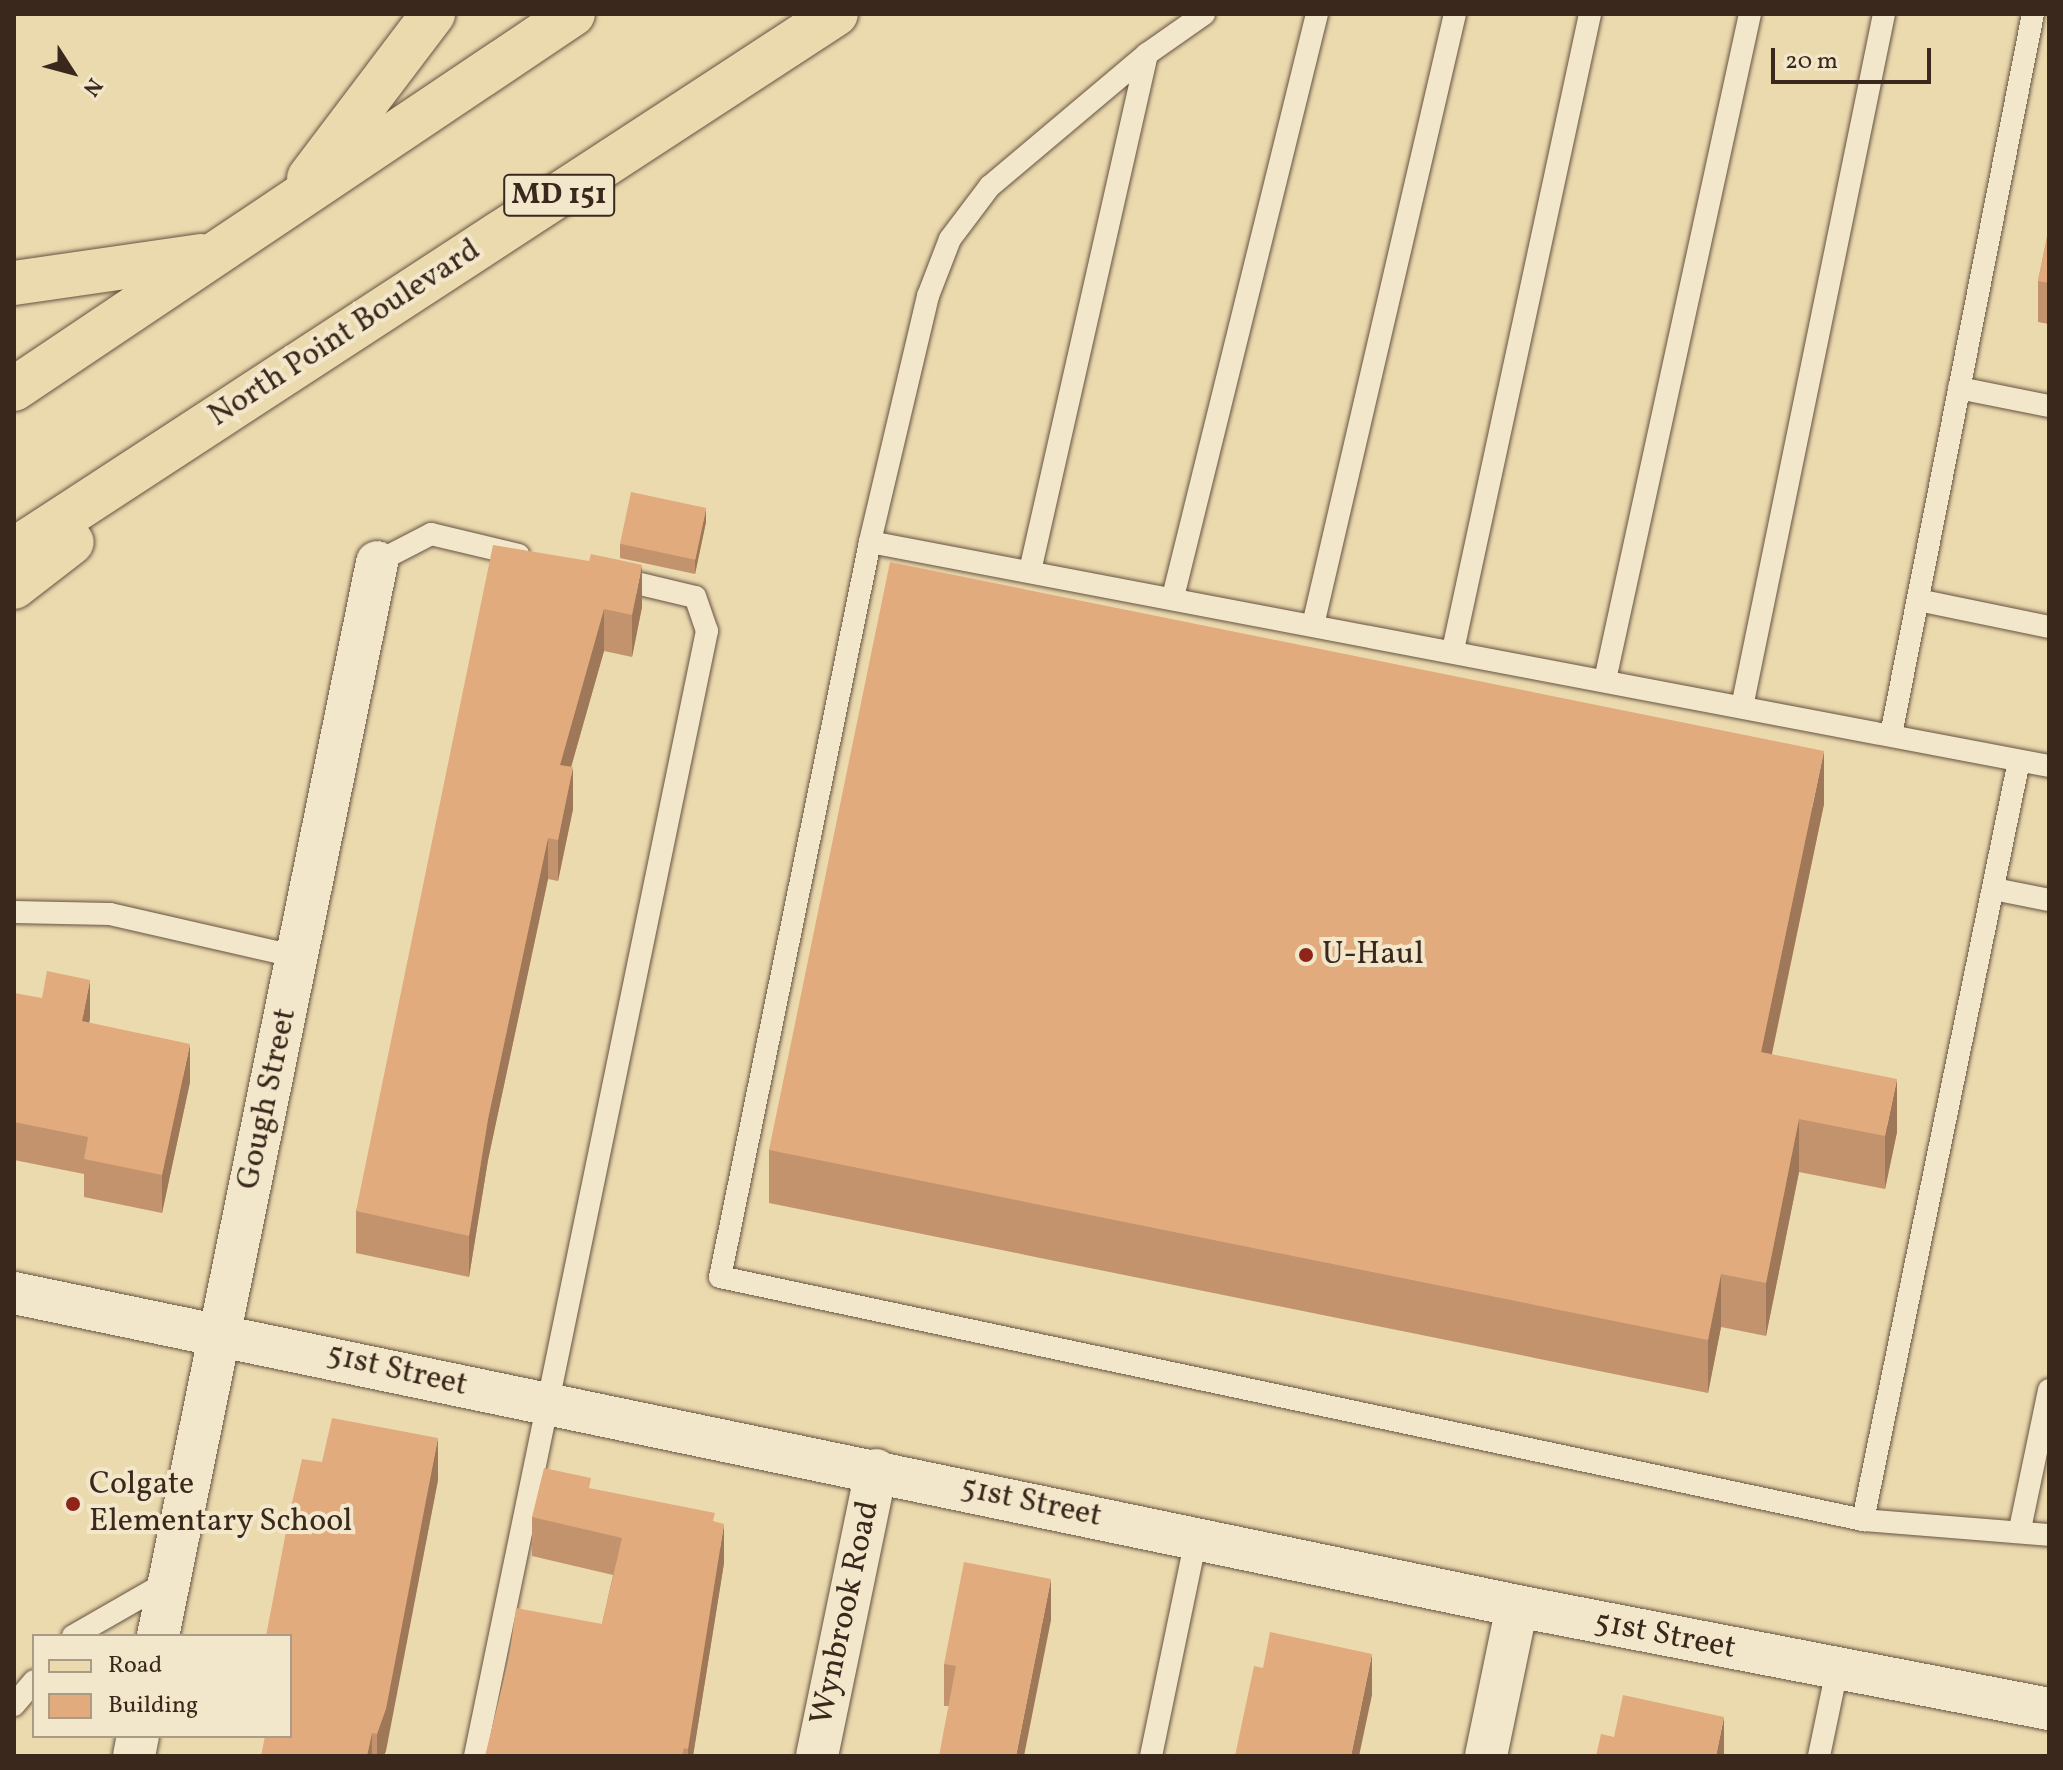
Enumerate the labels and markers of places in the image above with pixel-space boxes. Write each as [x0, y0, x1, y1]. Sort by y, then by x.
place label: U-Haul [1322, 936, 1424, 974]
marker: U-Haul [1297, 946, 1315, 964]
place label: Colgate Elementary School [89, 1467, 353, 1542]
marker: Colgate Elementary School [64, 1495, 82, 1513]

